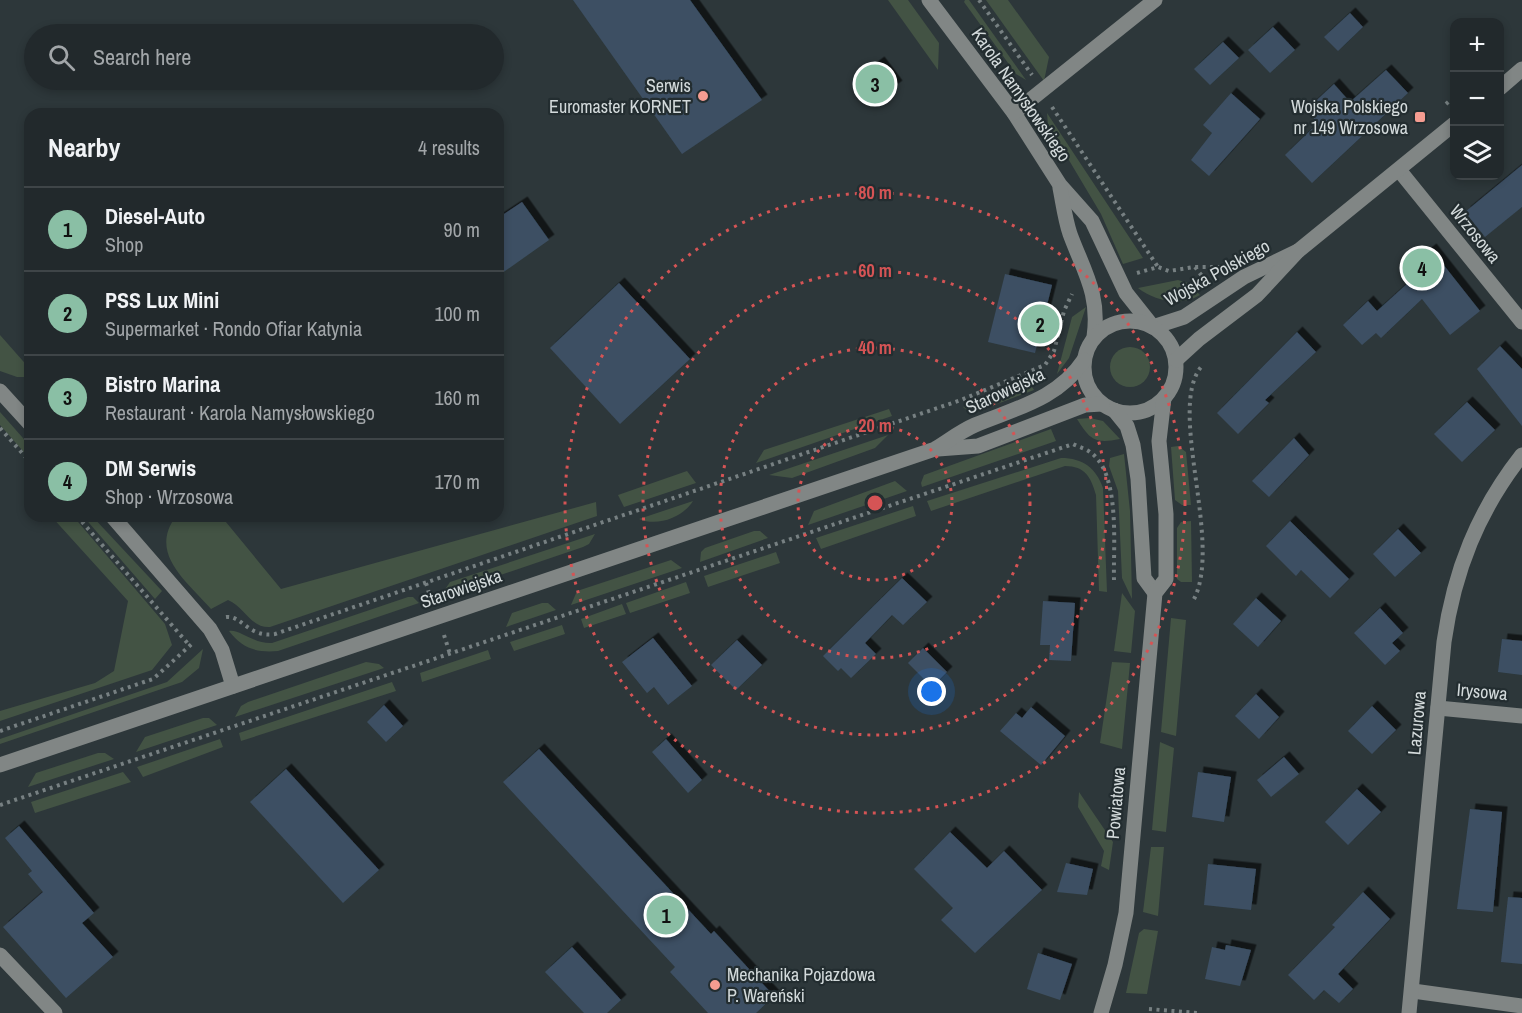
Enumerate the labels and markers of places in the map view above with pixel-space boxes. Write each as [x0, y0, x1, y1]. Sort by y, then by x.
pin: 3 [856, 62, 894, 106]
place label: Serwis Euromaster KORNET [549, 73, 691, 119]
marker: Serwis Euromaster KORNET [696, 89, 710, 103]
place label: Wojska Polskiego nr 149 Wrzosowa [1291, 94, 1408, 140]
marker: Wojska Polskiego nr 149 Wrzosowa [1413, 110, 1427, 124]
pin: 4 [1402, 246, 1442, 290]
pin: 2 [1020, 302, 1060, 346]
centre of rings [865, 493, 885, 513]
pin: 1 [646, 892, 686, 938]
place label: Mechanika Pojazdowa P. Wareński [727, 962, 876, 1008]
marker: Mechanika Pojazdowa P. Wareński [708, 978, 722, 992]

